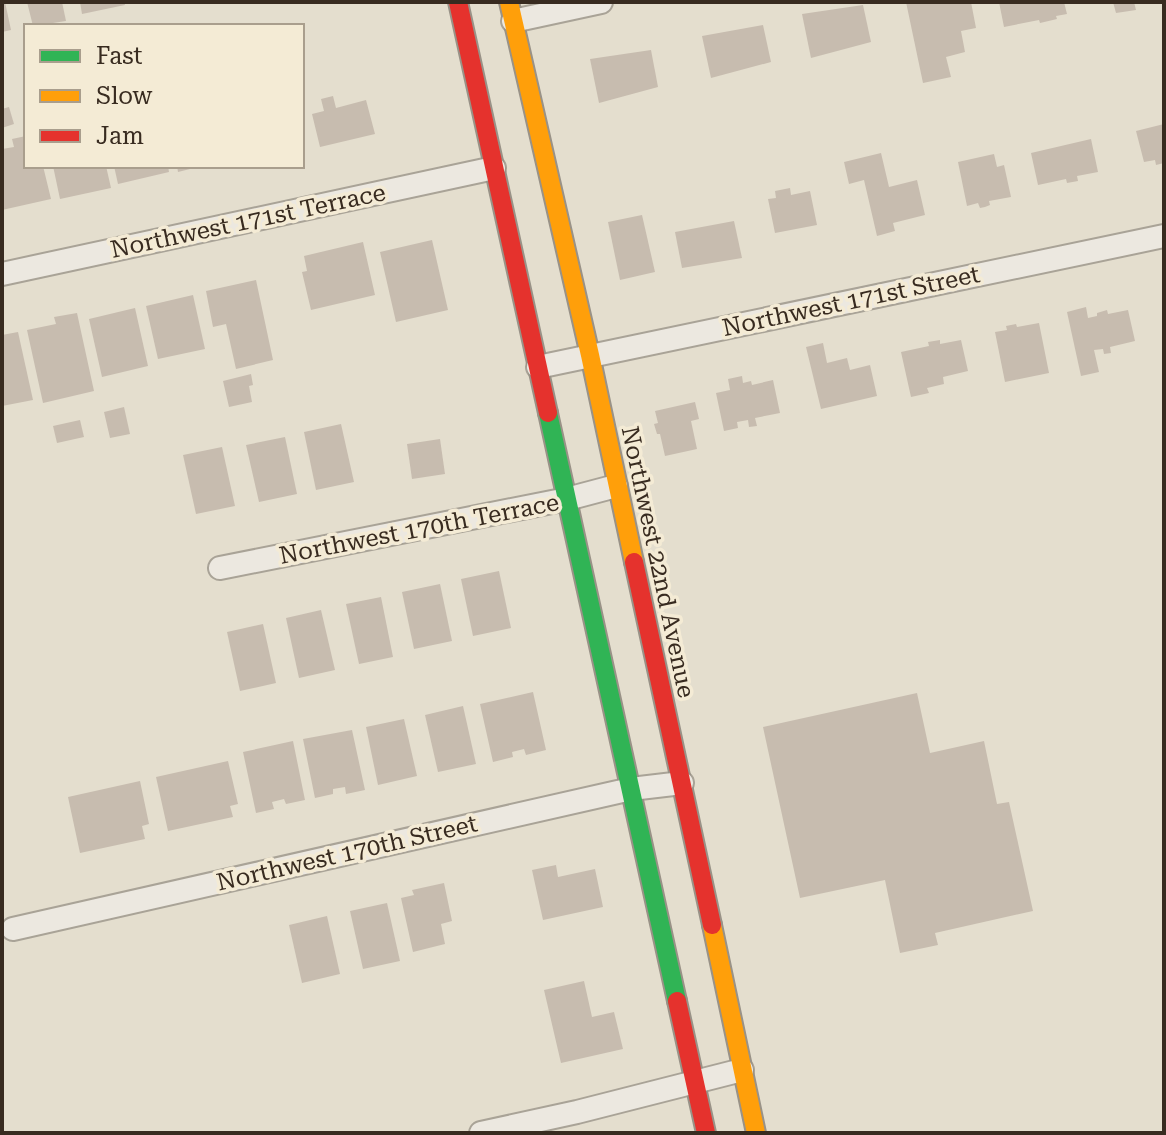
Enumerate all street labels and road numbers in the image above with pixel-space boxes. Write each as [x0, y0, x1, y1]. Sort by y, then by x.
street label: Northwest 171st Terrace [108, 178, 388, 264]
street label: Northwest 171st Street [720, 260, 982, 342]
street label: Northwest 22nd Avenue [616, 424, 700, 700]
street label: Northwest 170th Terrace [277, 488, 561, 570]
street label: Northwest 170th Street [214, 809, 480, 897]

